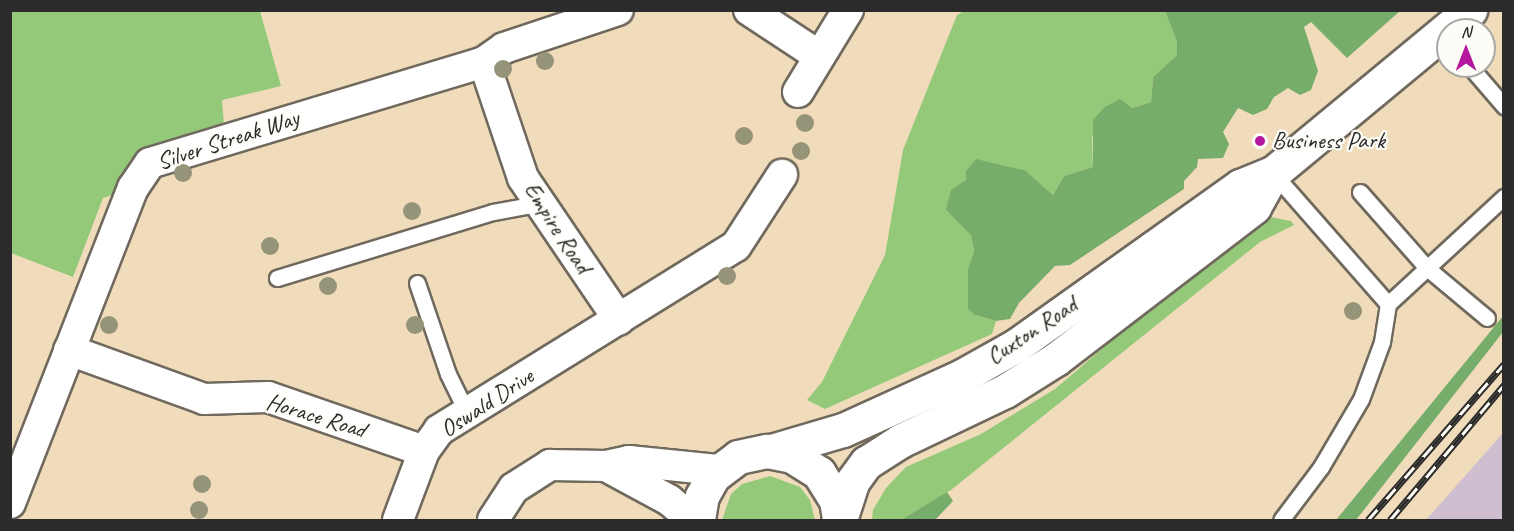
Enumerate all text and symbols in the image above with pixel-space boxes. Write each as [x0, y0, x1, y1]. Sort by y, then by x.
north arrow [1436, 18, 1496, 78]
text: N [1461, 22, 1471, 42]
street label: Silver Streak Way [154, 104, 302, 176]
place label: Business Park [1272, 127, 1385, 155]
marker: Business Park [1253, 134, 1267, 148]
street label: Empire Road [517, 177, 597, 279]
street label: Cuxton Road [982, 291, 1082, 371]
street label: Oswald Drive [435, 362, 539, 444]
street label: Horace Road [263, 387, 369, 445]

